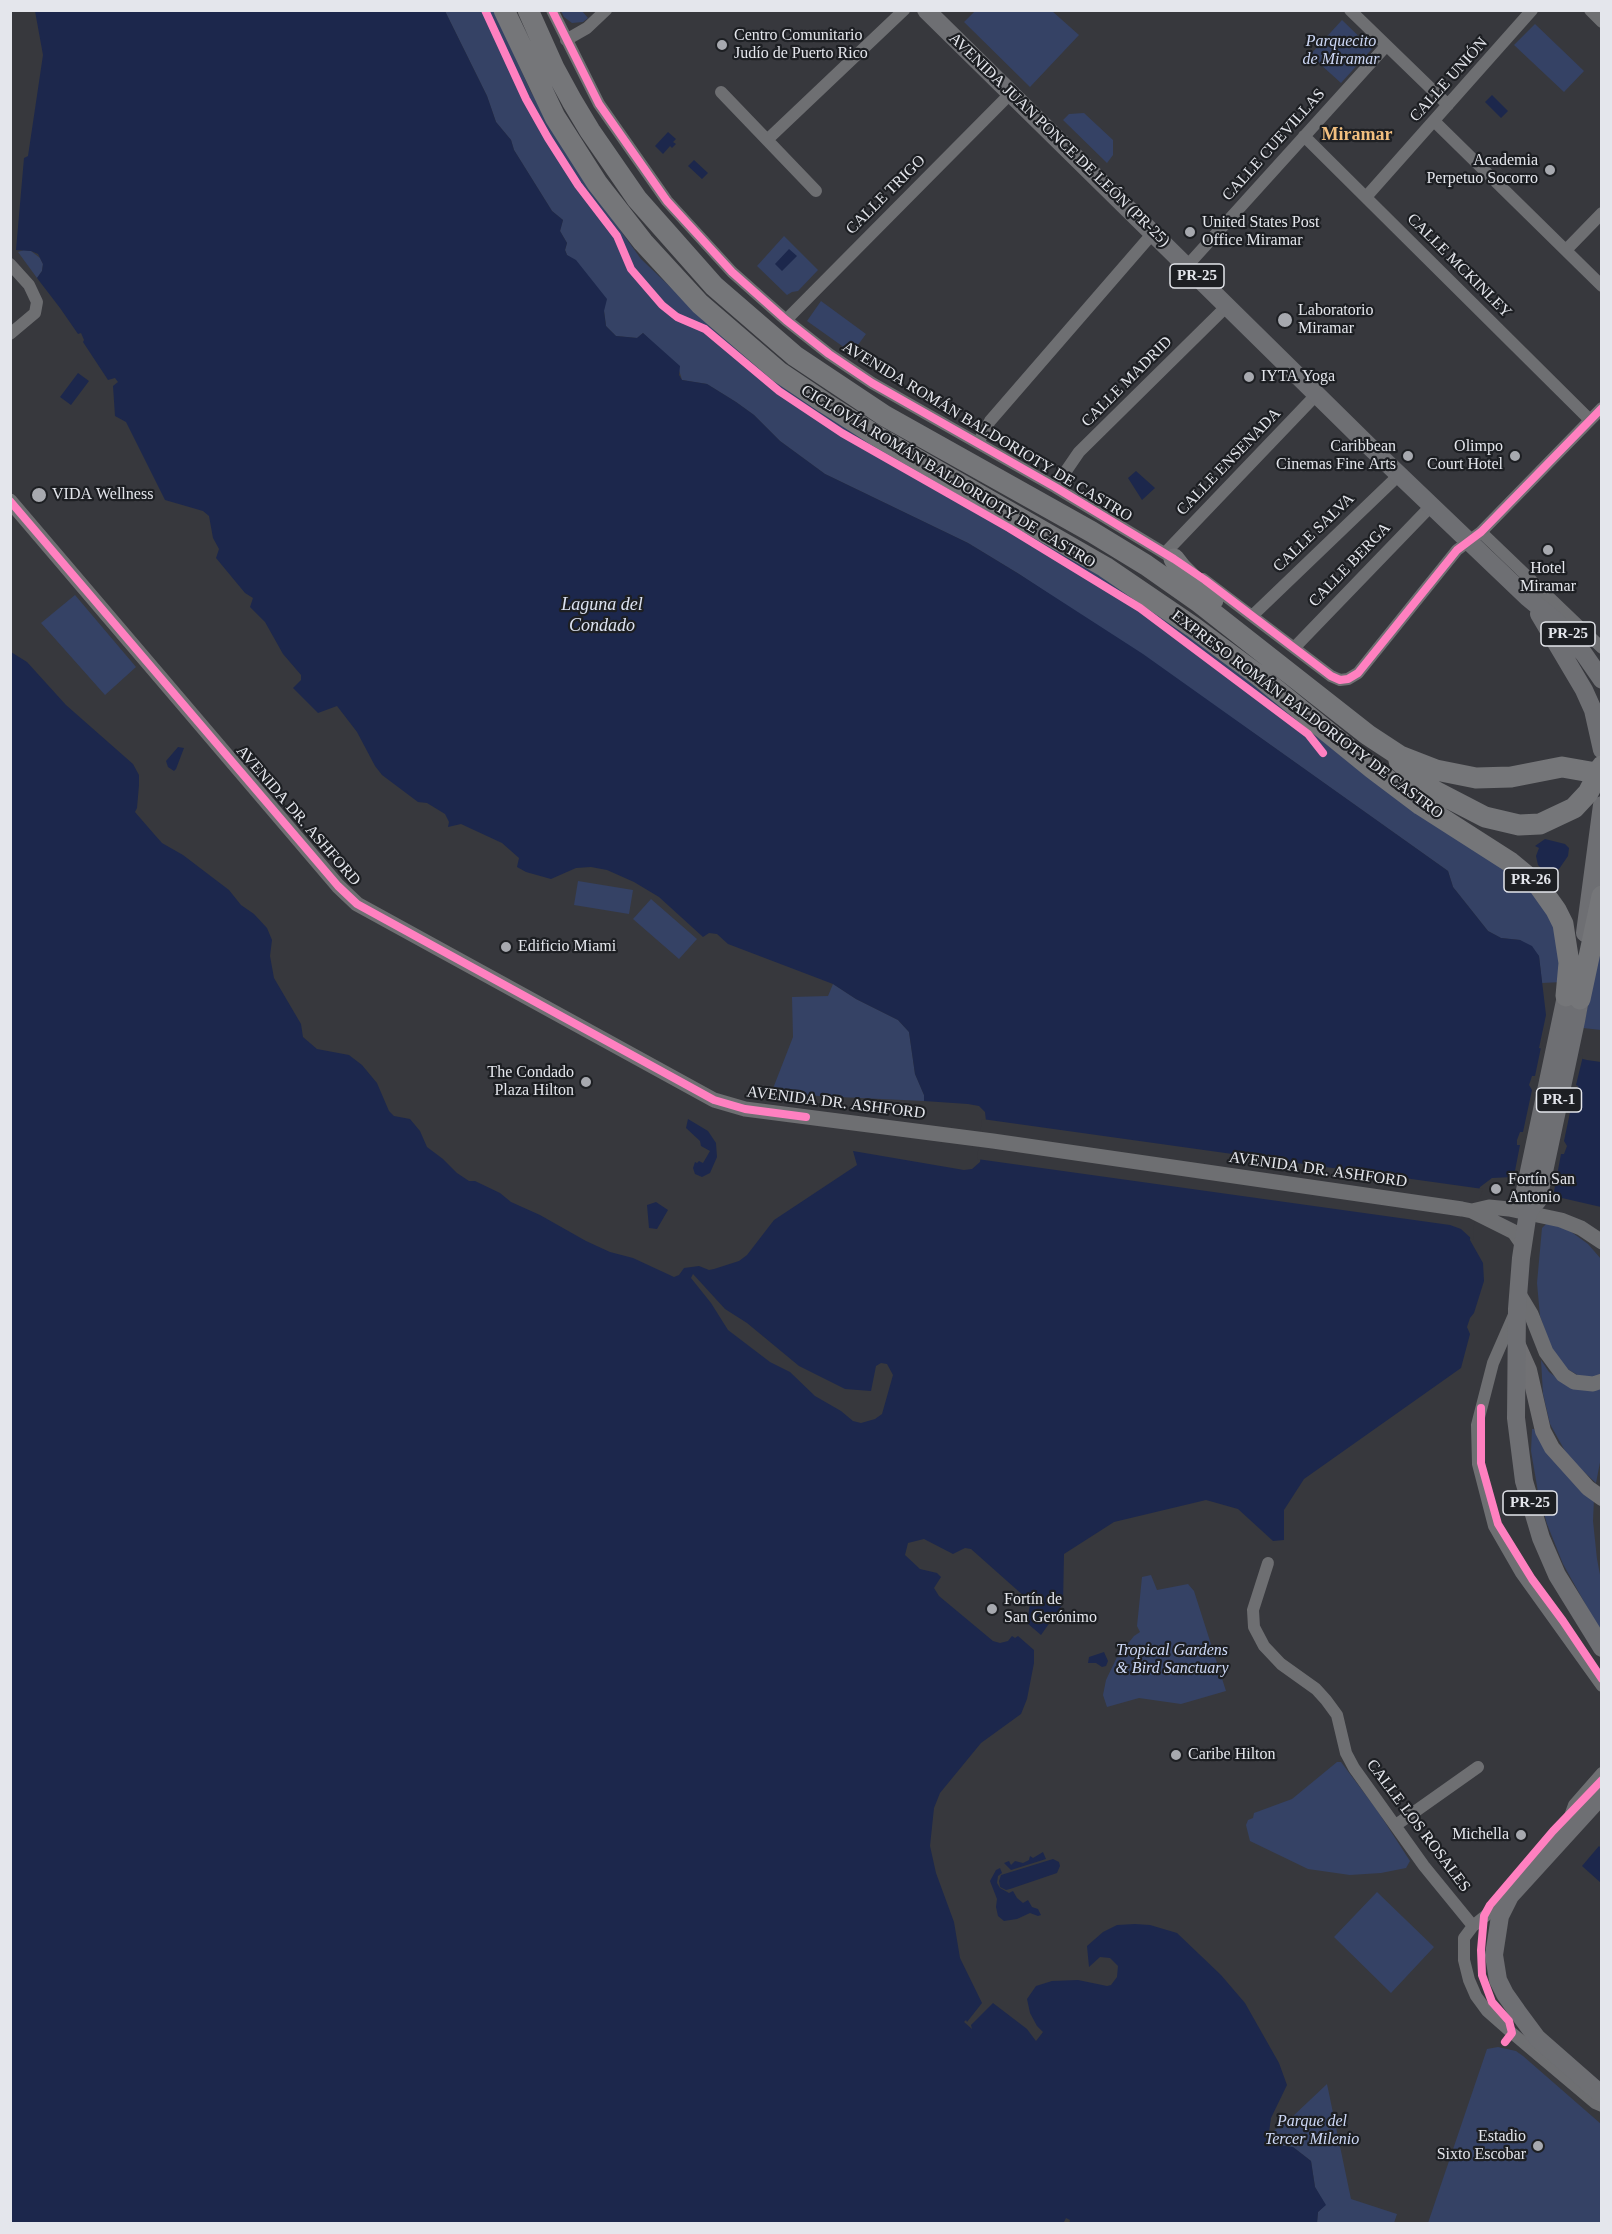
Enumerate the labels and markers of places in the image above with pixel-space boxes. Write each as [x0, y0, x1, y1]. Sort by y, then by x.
place label: Centro Comunitario Judío de Puerto Rico [734, 26, 868, 64]
marker: Centro Comunitario Judío de Puerto Rico [715, 38, 729, 52]
place label: Academia Perpetuo Socorro [1426, 151, 1538, 189]
marker: Academia Perpetuo Socorro [1543, 163, 1557, 177]
place label: United States Post Office Miramar [1202, 213, 1319, 251]
marker: United States Post Office Miramar [1183, 225, 1197, 239]
place label: Laboratorio Miramar [1298, 301, 1374, 339]
marker: Laboratorio Miramar [1276, 311, 1294, 329]
place label: IYTA Yoga [1261, 367, 1335, 387]
marker: IYTA Yoga [1242, 370, 1256, 384]
place label: Caribbean Cinemas Fine Arts [1276, 437, 1396, 475]
place label: Olimpo Court Hotel [1427, 437, 1503, 475]
marker: Caribbean Cinemas Fine Arts [1401, 449, 1415, 463]
marker: Olimpo Court Hotel [1508, 449, 1522, 463]
place label: VIDA Wellness [52, 485, 153, 505]
marker: VIDA Wellness [30, 486, 48, 504]
marker: Hotel Miramar [1541, 543, 1555, 557]
place label: Hotel Miramar [1520, 559, 1576, 597]
place label: Edificio Miami [518, 937, 616, 957]
marker: Edificio Miami [499, 940, 513, 954]
place label: The Condado Plaza Hilton [487, 1063, 574, 1101]
marker: The Condado Plaza Hilton [579, 1075, 593, 1089]
place label: Fortín San Antonio [1508, 1170, 1575, 1208]
marker: Fortín San Antonio [1489, 1182, 1503, 1196]
place label: Fortín de San Gerónimo [1004, 1590, 1097, 1628]
marker: Fortín de San Gerónimo [985, 1602, 999, 1616]
place label: Caribe Hilton [1188, 1745, 1276, 1765]
marker: Caribe Hilton [1169, 1748, 1183, 1762]
place label: Michella [1452, 1825, 1509, 1845]
marker: Michella [1514, 1828, 1528, 1842]
place label: Estadio Sixto Escobar [1437, 2127, 1526, 2165]
marker: Estadio Sixto Escobar [1531, 2139, 1545, 2153]

